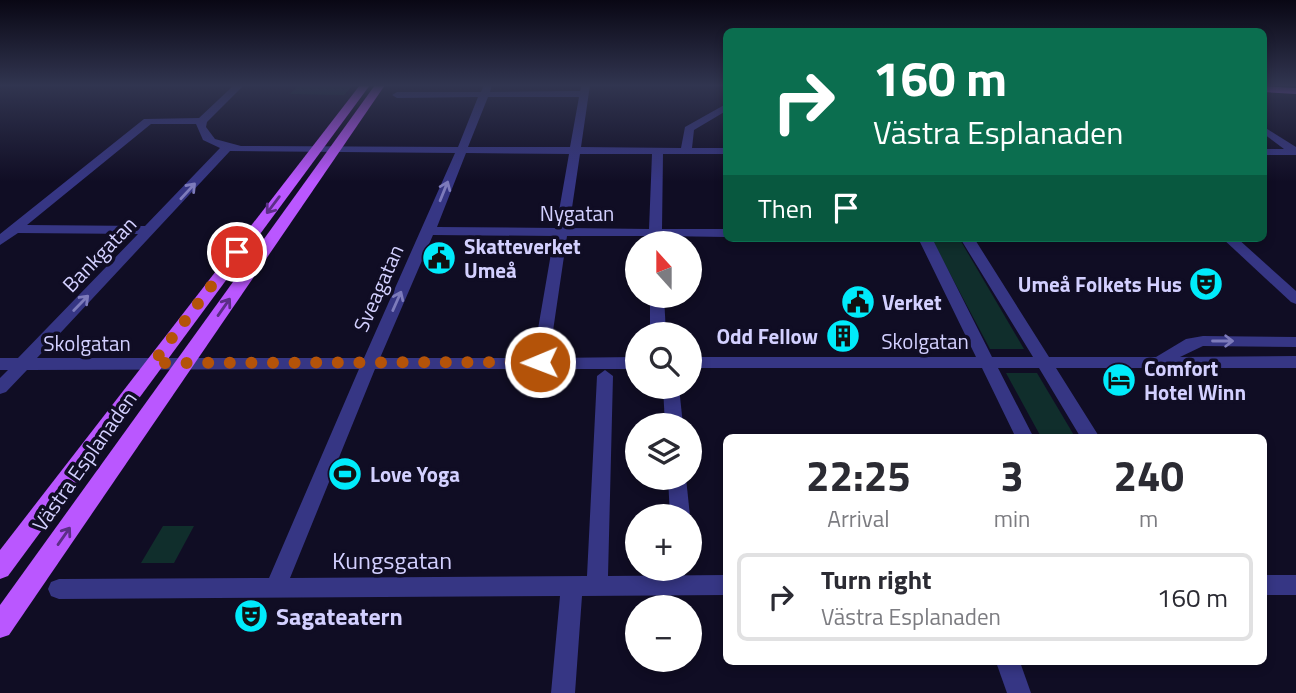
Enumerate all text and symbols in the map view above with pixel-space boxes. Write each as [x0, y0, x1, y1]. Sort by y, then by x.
text: 160 m [873, 40, 1007, 115]
icon: right [758, 56, 849, 147]
text: Västra Esplanaden [873, 108, 1123, 156]
one-way arrow [439, 181, 452, 203]
one-way arrow [179, 183, 196, 200]
text: Then [758, 189, 813, 228]
icon: arrive [827, 189, 865, 227]
one-way arrow [265, 195, 280, 214]
street label: Nygatan [540, 197, 614, 229]
street label: Bankgatan [54, 209, 144, 299]
pin [207, 222, 267, 282]
place label: Skatteverket Umeå [464, 230, 581, 286]
north arrow [625, 231, 702, 308]
map controls [625, 231, 702, 672]
icon: arrive [218, 233, 256, 271]
street label: Sveagatan [345, 239, 411, 337]
public building icon: Skatteverket Umeå [420, 239, 458, 277]
theatre icon: Umeå Folkets Hus [1187, 265, 1225, 303]
place label: Umeå Folkets Hus [1018, 268, 1182, 300]
public building icon: Verket [839, 283, 877, 321]
place label: Verket [882, 286, 942, 318]
one-way arrow [391, 291, 404, 312]
one-way arrow [73, 294, 89, 312]
one-way arrow [217, 298, 231, 317]
building icon: Odd Fellow [824, 317, 862, 355]
place label: Odd Fellow [716, 320, 818, 352]
button: search [625, 322, 702, 399]
position arrow [503, 325, 577, 399]
street label: Skolgatan [881, 325, 969, 357]
street label: Skolgatan [43, 327, 131, 359]
one-way arrow [1212, 334, 1235, 348]
place label: Comfort Hotel Winn [1144, 352, 1246, 408]
hotel icon: Comfort Hotel Winn [1100, 361, 1138, 399]
street label: Västra Esplanaden [24, 385, 144, 537]
button: layers [625, 413, 702, 490]
text: 22:25 [806, 443, 911, 507]
text: 3 [1000, 443, 1024, 507]
text: 240 [1113, 443, 1184, 507]
sports icon: Love Yoga [326, 455, 364, 493]
place label: Love Yoga [370, 458, 460, 490]
text: Arrival [827, 501, 890, 536]
text: min [994, 501, 1030, 536]
text: m [1139, 501, 1158, 536]
button: + [625, 504, 702, 581]
one-way arrow [57, 527, 71, 546]
street label: Kungsgatan [332, 542, 452, 578]
text: Turn right [821, 560, 932, 599]
icon: right [762, 578, 800, 616]
text: 160 m [1157, 578, 1228, 617]
button: − [625, 595, 702, 672]
theatre icon: Sagateatern [232, 597, 270, 635]
place label: Sagateatern [276, 598, 403, 634]
text: Västra Esplanaden [821, 599, 1001, 634]

